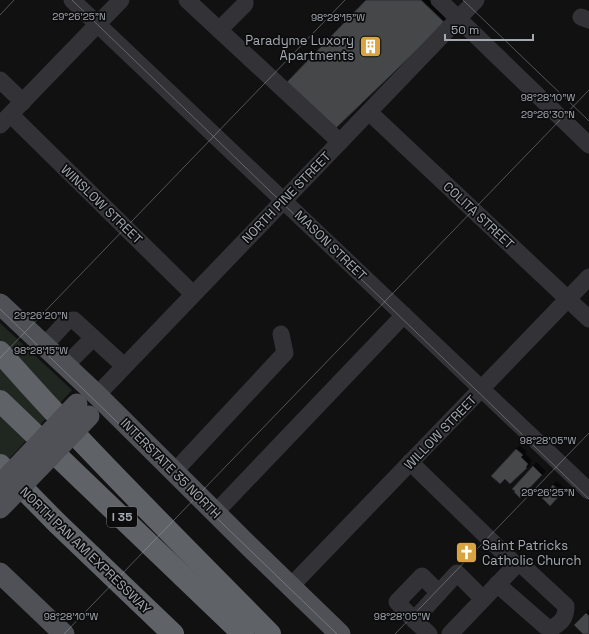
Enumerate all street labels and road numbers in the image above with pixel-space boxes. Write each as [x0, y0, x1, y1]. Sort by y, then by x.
street label: NORTH PINE STREET [238, 148, 335, 247]
street label: WINSLOW STREET [57, 161, 146, 248]
street label: COLITA STREET [440, 178, 518, 253]
street label: MASON STREET [291, 207, 371, 284]
street label: WILLOW STREET [400, 391, 481, 473]
street label: INTERSTATE 35 NORTH [117, 415, 224, 522]
street label: NORTH PAN AM EXPRESSWAY [17, 483, 155, 618]
road number: I 35 [107, 507, 137, 527]

